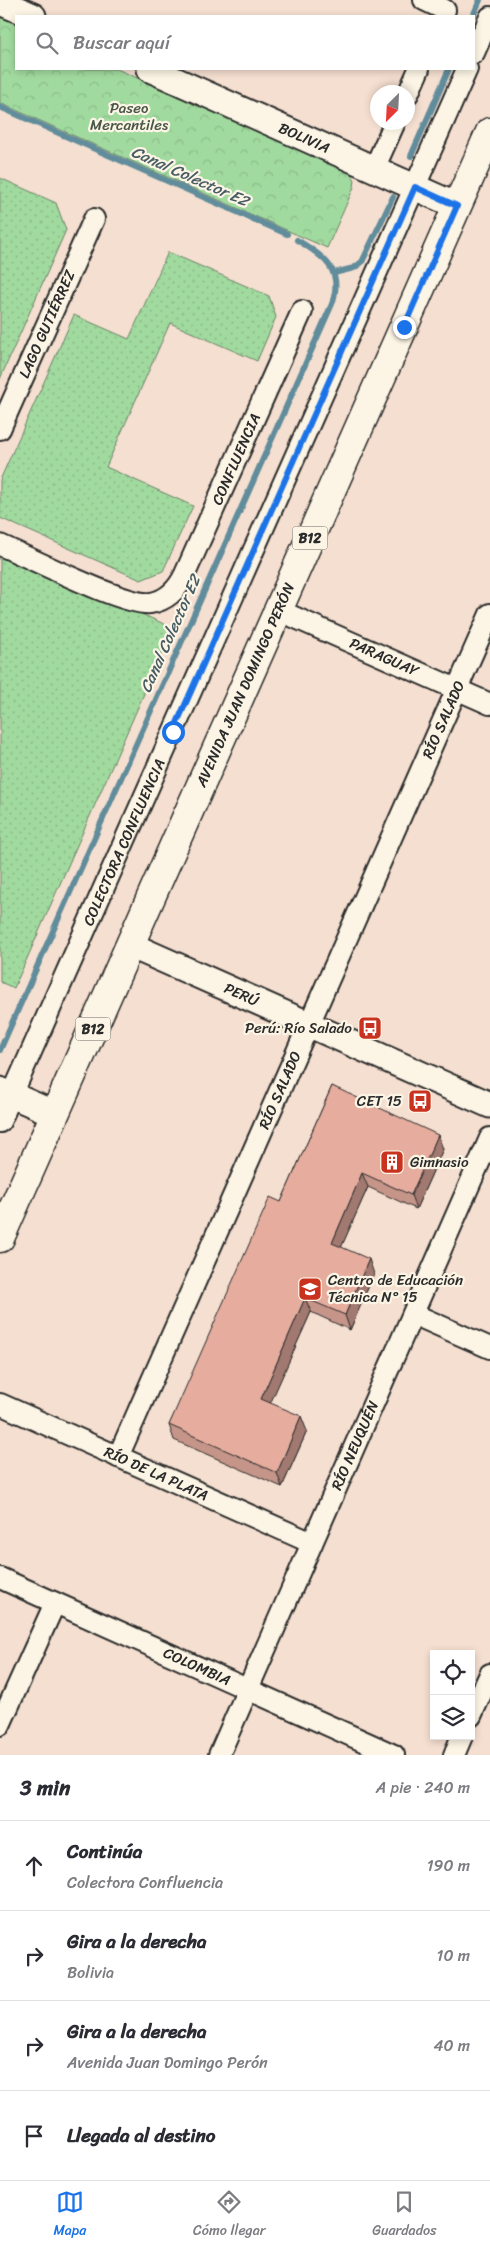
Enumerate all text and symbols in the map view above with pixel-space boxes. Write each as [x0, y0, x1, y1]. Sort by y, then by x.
search box [15, 15, 475, 70]
text: Buscar aquí [73, 26, 170, 59]
icon: search [33, 29, 61, 57]
north arrow [370, 85, 415, 130]
park label: Paseo Mercantiles [90, 95, 169, 138]
street label: BOLIVIA [274, 115, 334, 161]
water label: Canal Colector E2 [127, 137, 256, 216]
street label: LAGO GUTIÉRREZ [11, 265, 83, 383]
route end [393, 316, 416, 339]
street label: CONFLUENCIA [204, 409, 268, 509]
road number: B12 [292, 526, 328, 550]
water label: Canal Colector E2 [131, 568, 210, 697]
street label: AVENIDA JUAN DOMINGO PERÓN [188, 578, 302, 792]
street label: PARAGUAY [345, 630, 424, 684]
street label: RÍO SALADO [415, 676, 472, 763]
route start [162, 721, 185, 744]
street label: COLECTORA CONFLUENCIA [76, 754, 173, 930]
street label: PERÚ [220, 975, 264, 1014]
place label: Perú: Río Salado [245, 1015, 352, 1041]
bus stop icon: Perú: Río Salado [357, 1015, 383, 1041]
road number: B12 [76, 1018, 110, 1040]
street label: RÍO SALADO [251, 1047, 309, 1133]
place label: CET 15 [357, 1088, 402, 1114]
bus stop icon: CET 15 [407, 1088, 433, 1114]
building icon: Gimnasio [379, 1149, 405, 1175]
place label: Gimnasio [410, 1149, 469, 1175]
place label: Centro de Educación Técnica N° 15 [328, 1267, 463, 1310]
school or university icon: Centro de Educación Técnica N° 15 [297, 1276, 323, 1302]
street label: RÍO NEUQUÉN [324, 1396, 386, 1494]
street label: RÍO DE LA PLATA [100, 1439, 213, 1508]
street label: COLOMBIA [159, 1640, 235, 1693]
map controls [430, 1650, 475, 1740]
button: locate [430, 1650, 475, 1695]
button: layers [430, 1695, 475, 1740]
text: 3 min [20, 1769, 70, 1807]
text: A pie · 240 m [376, 1773, 470, 1802]
text: Continúa [67, 1835, 142, 1868]
text: 190 m [427, 1851, 470, 1880]
icon: ahead [20, 1852, 48, 1880]
text: Colectora Confluencia [67, 1868, 223, 1897]
text: Gira a la derecha [67, 1925, 206, 1958]
text: 10 m [437, 1941, 470, 1970]
icon: right [20, 1942, 48, 1970]
text: Bolivia [67, 1958, 114, 1987]
text: Gira a la derecha [67, 2015, 206, 2048]
text: 40 m [433, 2031, 470, 2060]
icon: right [20, 2032, 48, 2060]
text: Avenida Juan Domingo Perón [67, 2048, 268, 2077]
text: Llegada al destino [67, 2119, 216, 2152]
icon: arrive [20, 2122, 48, 2150]
tab: Mapa [53, 2188, 86, 2243]
tab: Cómo llegar [193, 2188, 265, 2243]
tab: Guardados [372, 2188, 437, 2243]

